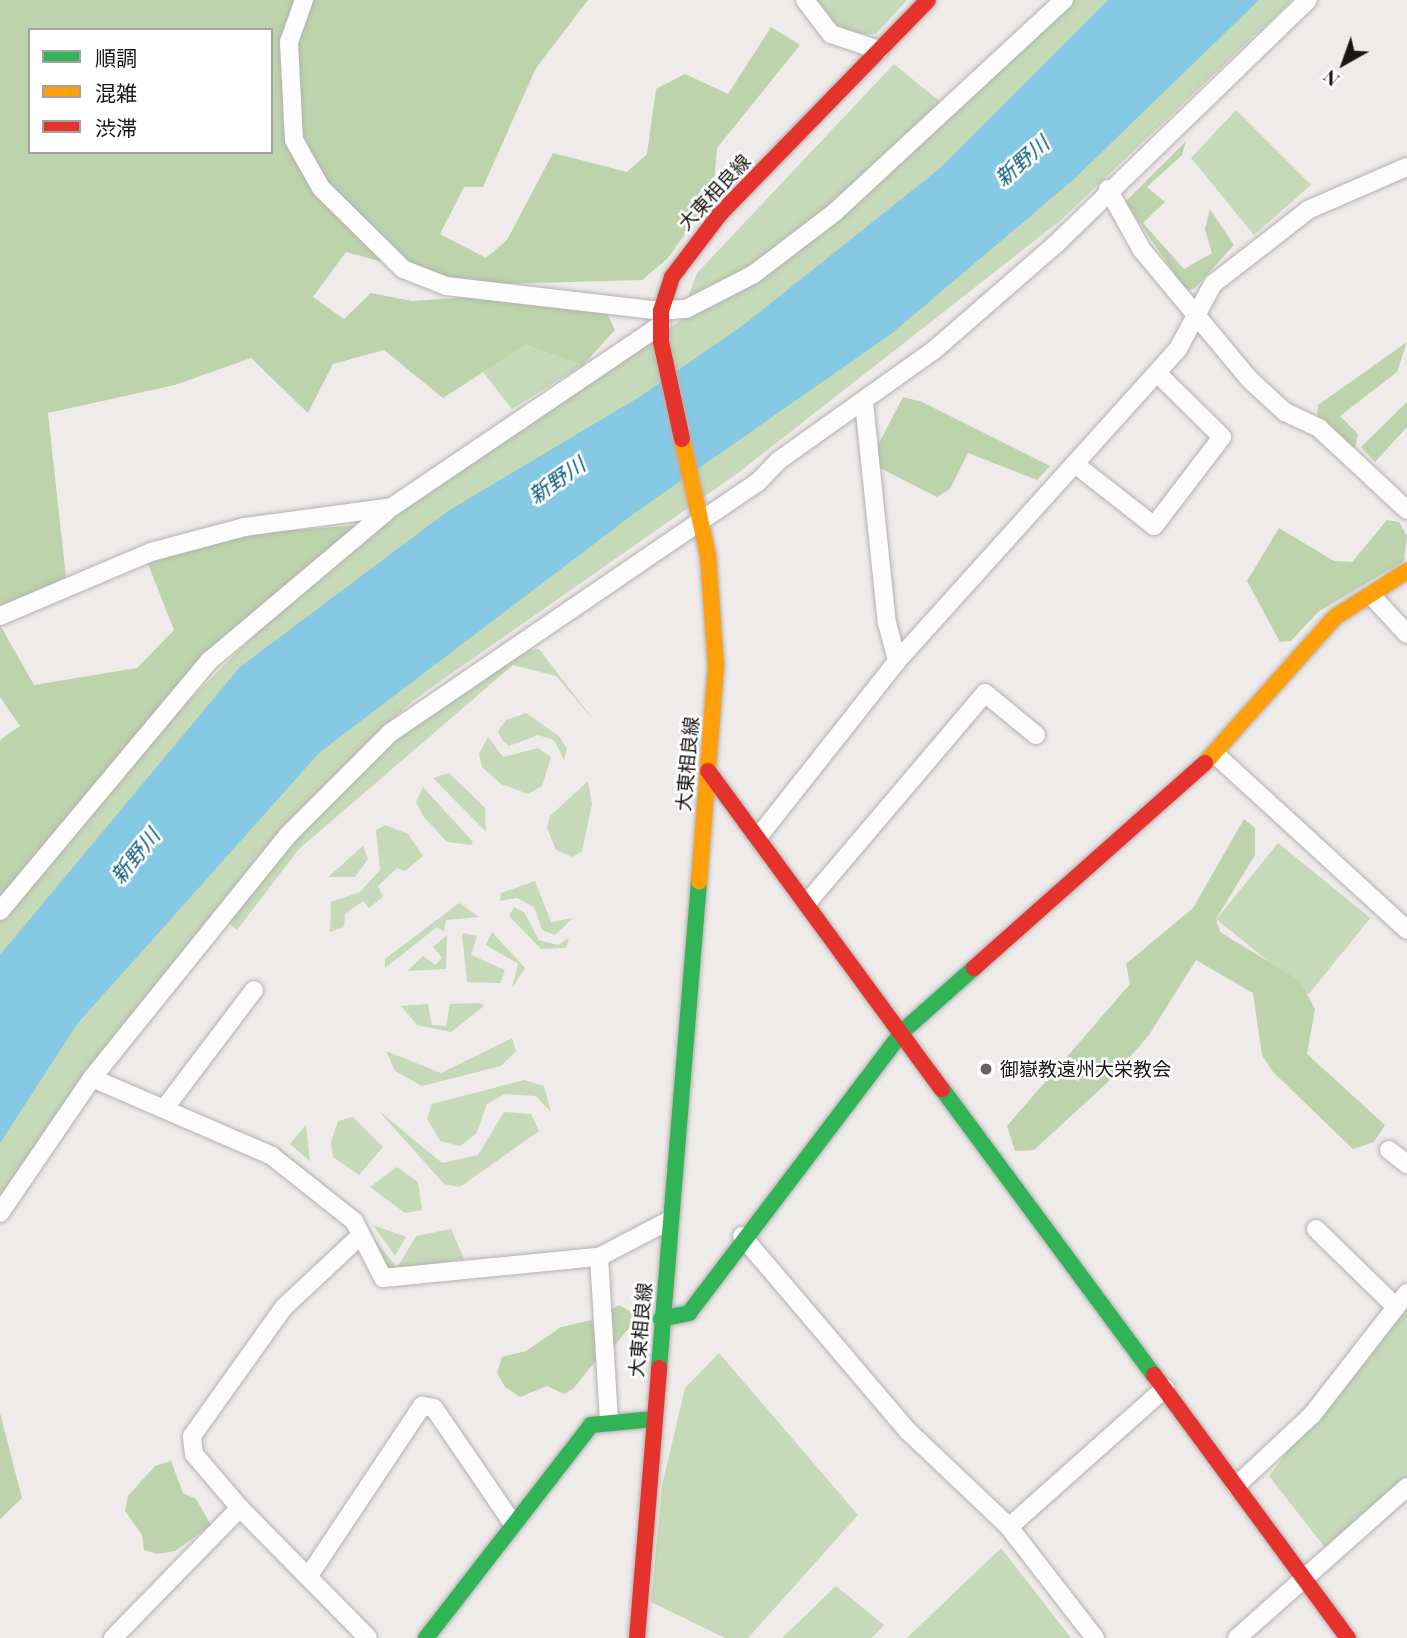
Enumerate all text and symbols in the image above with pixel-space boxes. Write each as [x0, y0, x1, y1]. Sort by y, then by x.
legend [28, 28, 273, 154]
north arrow [1309, 28, 1379, 98]
text: 順調 [95, 43, 137, 71]
text: N [1317, 65, 1344, 93]
text: 混雑 [95, 78, 137, 106]
text: 渋滞 [95, 113, 137, 141]
water label: 新野川 [989, 130, 1053, 190]
street label: 大東相良線 [673, 149, 755, 235]
water label: 新野川 [523, 451, 589, 507]
street label: 大東相良線 [672, 716, 702, 812]
water label: 新野川 [104, 823, 164, 887]
place label: 御嶽教遠州大栄教会 [1000, 1058, 1171, 1080]
marker: 御嶽教遠州大栄教会 [978, 1061, 994, 1077]
street label: 大東相良線 [625, 1282, 655, 1378]

